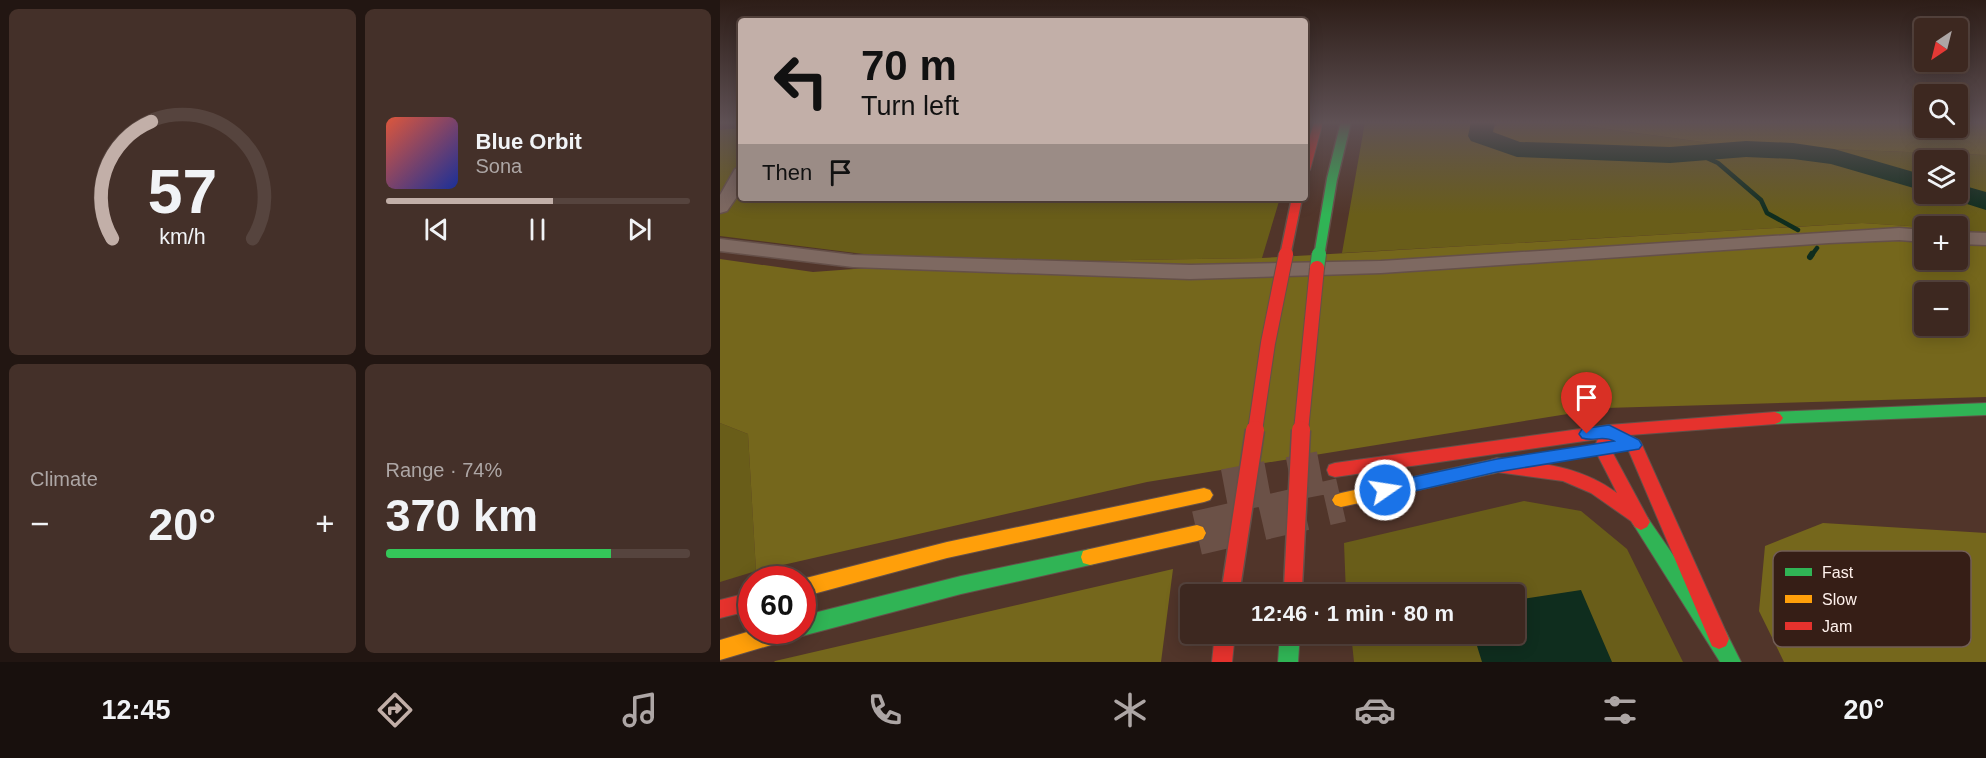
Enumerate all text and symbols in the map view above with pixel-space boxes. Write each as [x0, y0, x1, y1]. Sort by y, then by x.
north arrow [1914, 18, 1968, 72]
map controls [1914, 18, 1968, 336]
icon: left [762, 42, 840, 120]
text: 70 m [861, 42, 957, 89]
button: search [1914, 84, 1968, 138]
text: Turn left [861, 91, 959, 121]
text: Blue Orbit [476, 129, 582, 154]
button: layers [1914, 150, 1968, 204]
text: Sona [476, 155, 522, 177]
icon: arrive [824, 156, 857, 189]
text: 57 [148, 157, 217, 226]
text: Then [762, 160, 812, 185]
icon: previous [420, 213, 453, 246]
icon: pause [521, 213, 554, 246]
icon: next [623, 213, 656, 246]
button: + [1914, 216, 1968, 270]
text: km/h [159, 225, 205, 249]
button: − [1914, 282, 1968, 336]
pin [1561, 372, 1612, 434]
icon: arrive [1570, 381, 1603, 414]
position arrow [1353, 458, 1417, 522]
text: Range · 74% [386, 459, 502, 481]
text: Climate [30, 468, 98, 490]
text: 370 km [386, 490, 538, 541]
text: 20° [148, 499, 216, 550]
text: − [30, 505, 49, 542]
text: + [315, 505, 335, 542]
legend [1773, 551, 1971, 647]
text: Fast [1822, 564, 1854, 581]
speed limit sign: 60 [738, 566, 816, 644]
text: Slow [1822, 591, 1857, 608]
text: 12:46 · 1 min · 80 m [1251, 601, 1454, 626]
text: Jam [1822, 618, 1852, 635]
icon: directions [374, 689, 416, 731]
icon: music [619, 689, 661, 731]
icon: phone [864, 689, 906, 731]
icon: climate [1109, 689, 1151, 731]
icon: car [1354, 689, 1396, 731]
icon: filters [1599, 689, 1641, 731]
text: 12:45 [102, 695, 171, 725]
text: 20° [1844, 695, 1884, 725]

